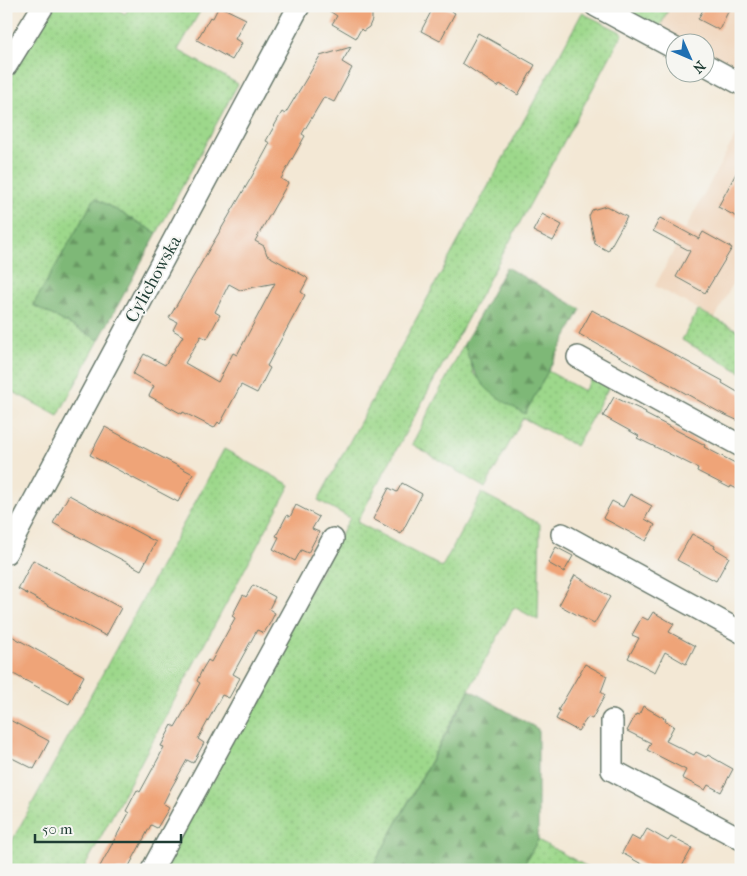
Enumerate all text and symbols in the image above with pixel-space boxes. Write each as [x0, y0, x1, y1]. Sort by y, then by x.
north arrow [664, 32, 714, 82]
text: N [689, 57, 709, 77]
street label: Cylichowska [121, 232, 186, 326]
scale bar [35, 811, 181, 843]
text: 50 m [42, 820, 73, 838]

